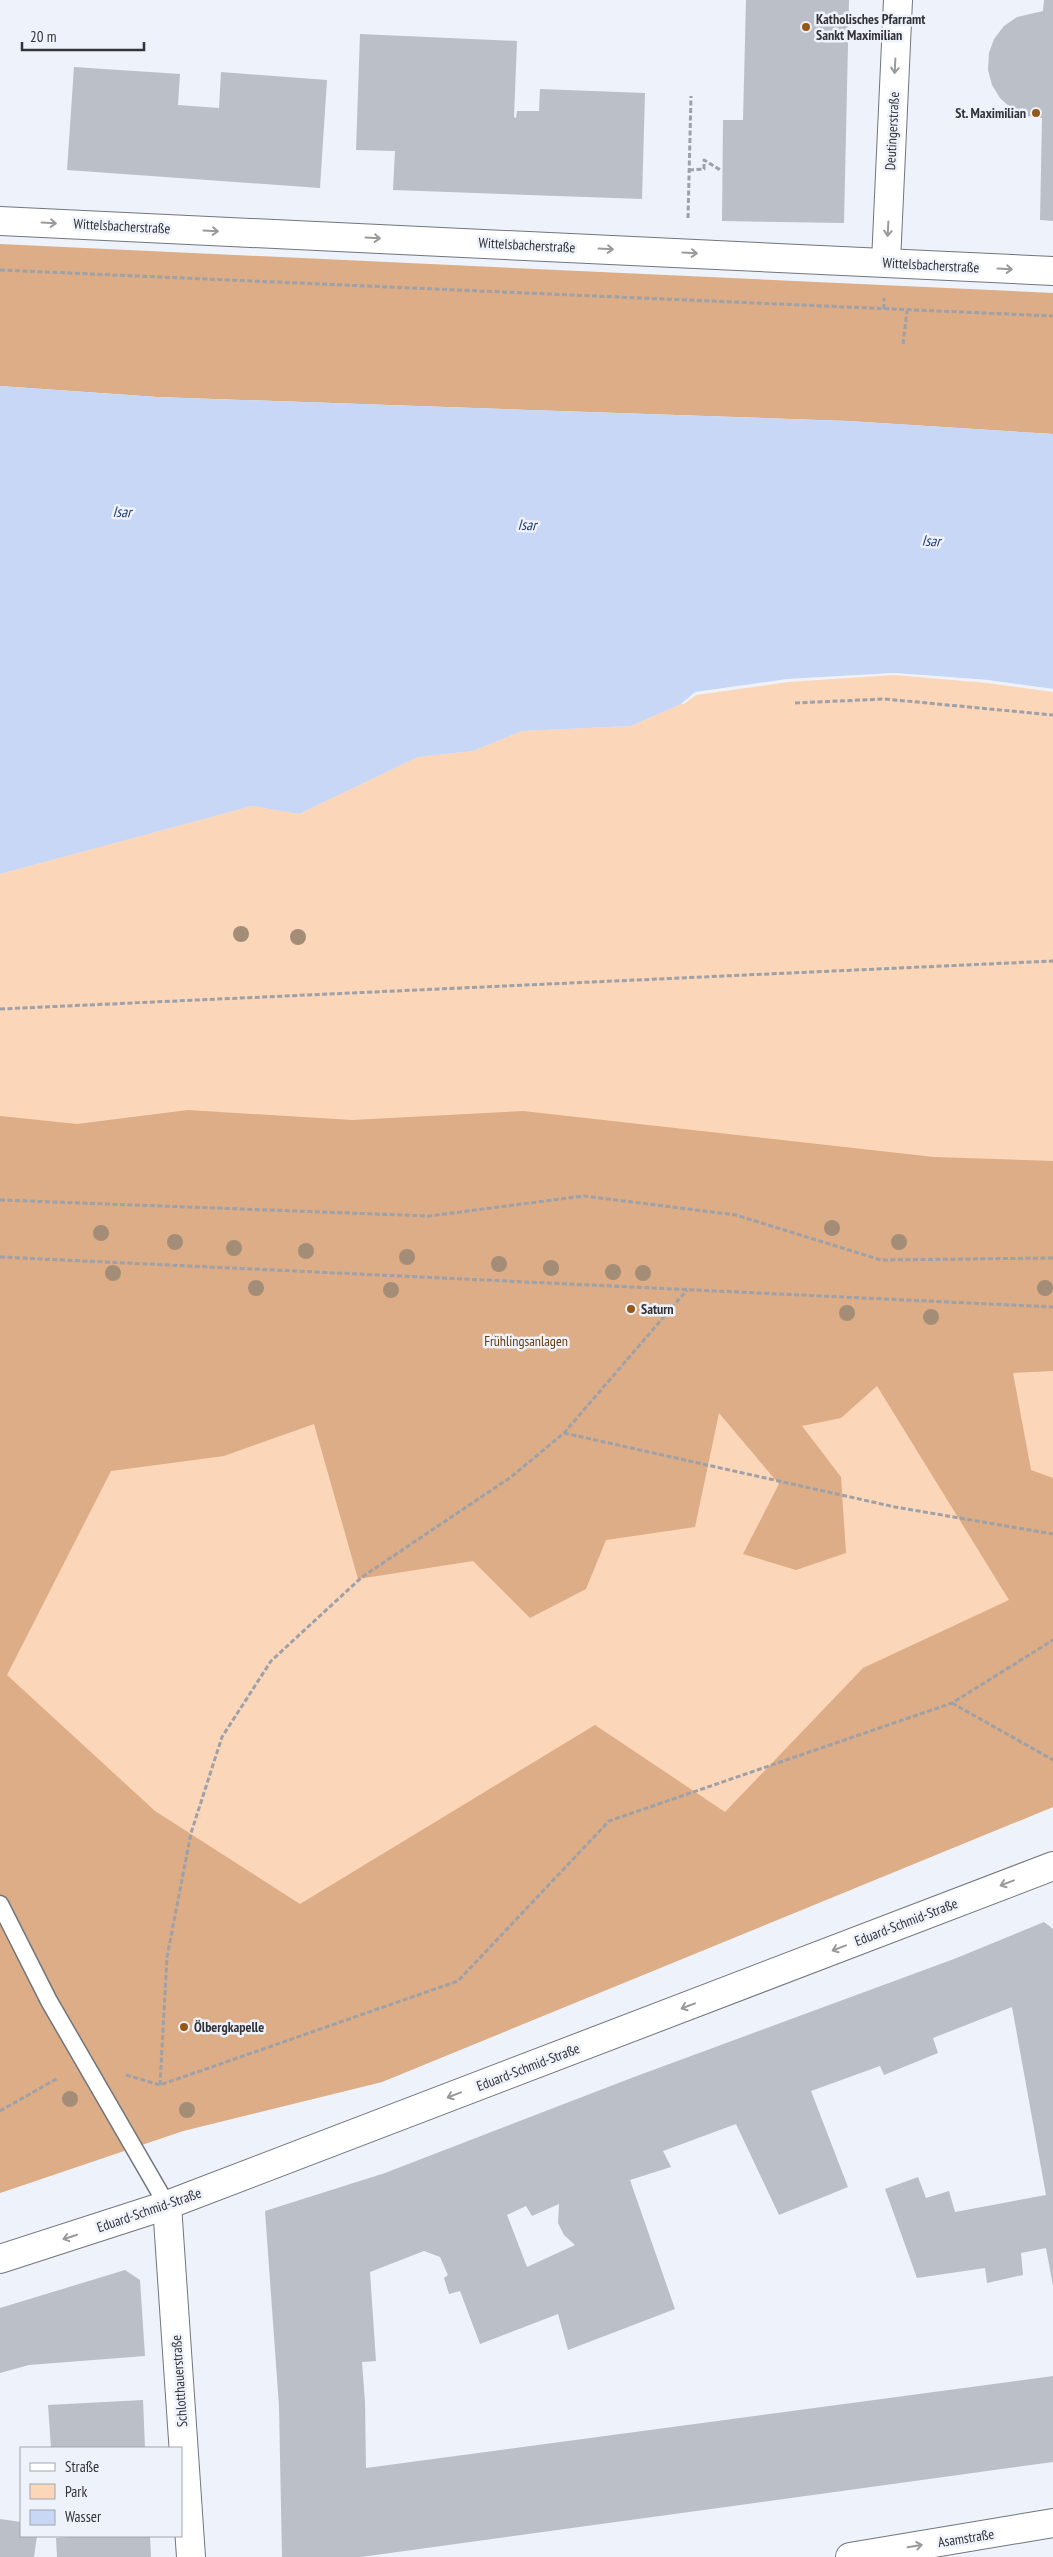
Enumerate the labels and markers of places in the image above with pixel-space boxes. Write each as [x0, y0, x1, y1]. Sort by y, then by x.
place label: Katholisches Pfarramt Sankt Maximilian [816, 10, 925, 44]
marker: Katholisches Pfarramt Sankt Maximilian [800, 21, 812, 33]
place label: St. Maximilian [955, 104, 1026, 122]
marker: St. Maximilian [1030, 107, 1042, 119]
place label: Saturn [641, 1300, 674, 1318]
marker: Saturn [625, 1303, 637, 1315]
place label: Ölbergkapelle [194, 2018, 264, 2036]
marker: Ölbergkapelle [178, 2021, 190, 2033]

